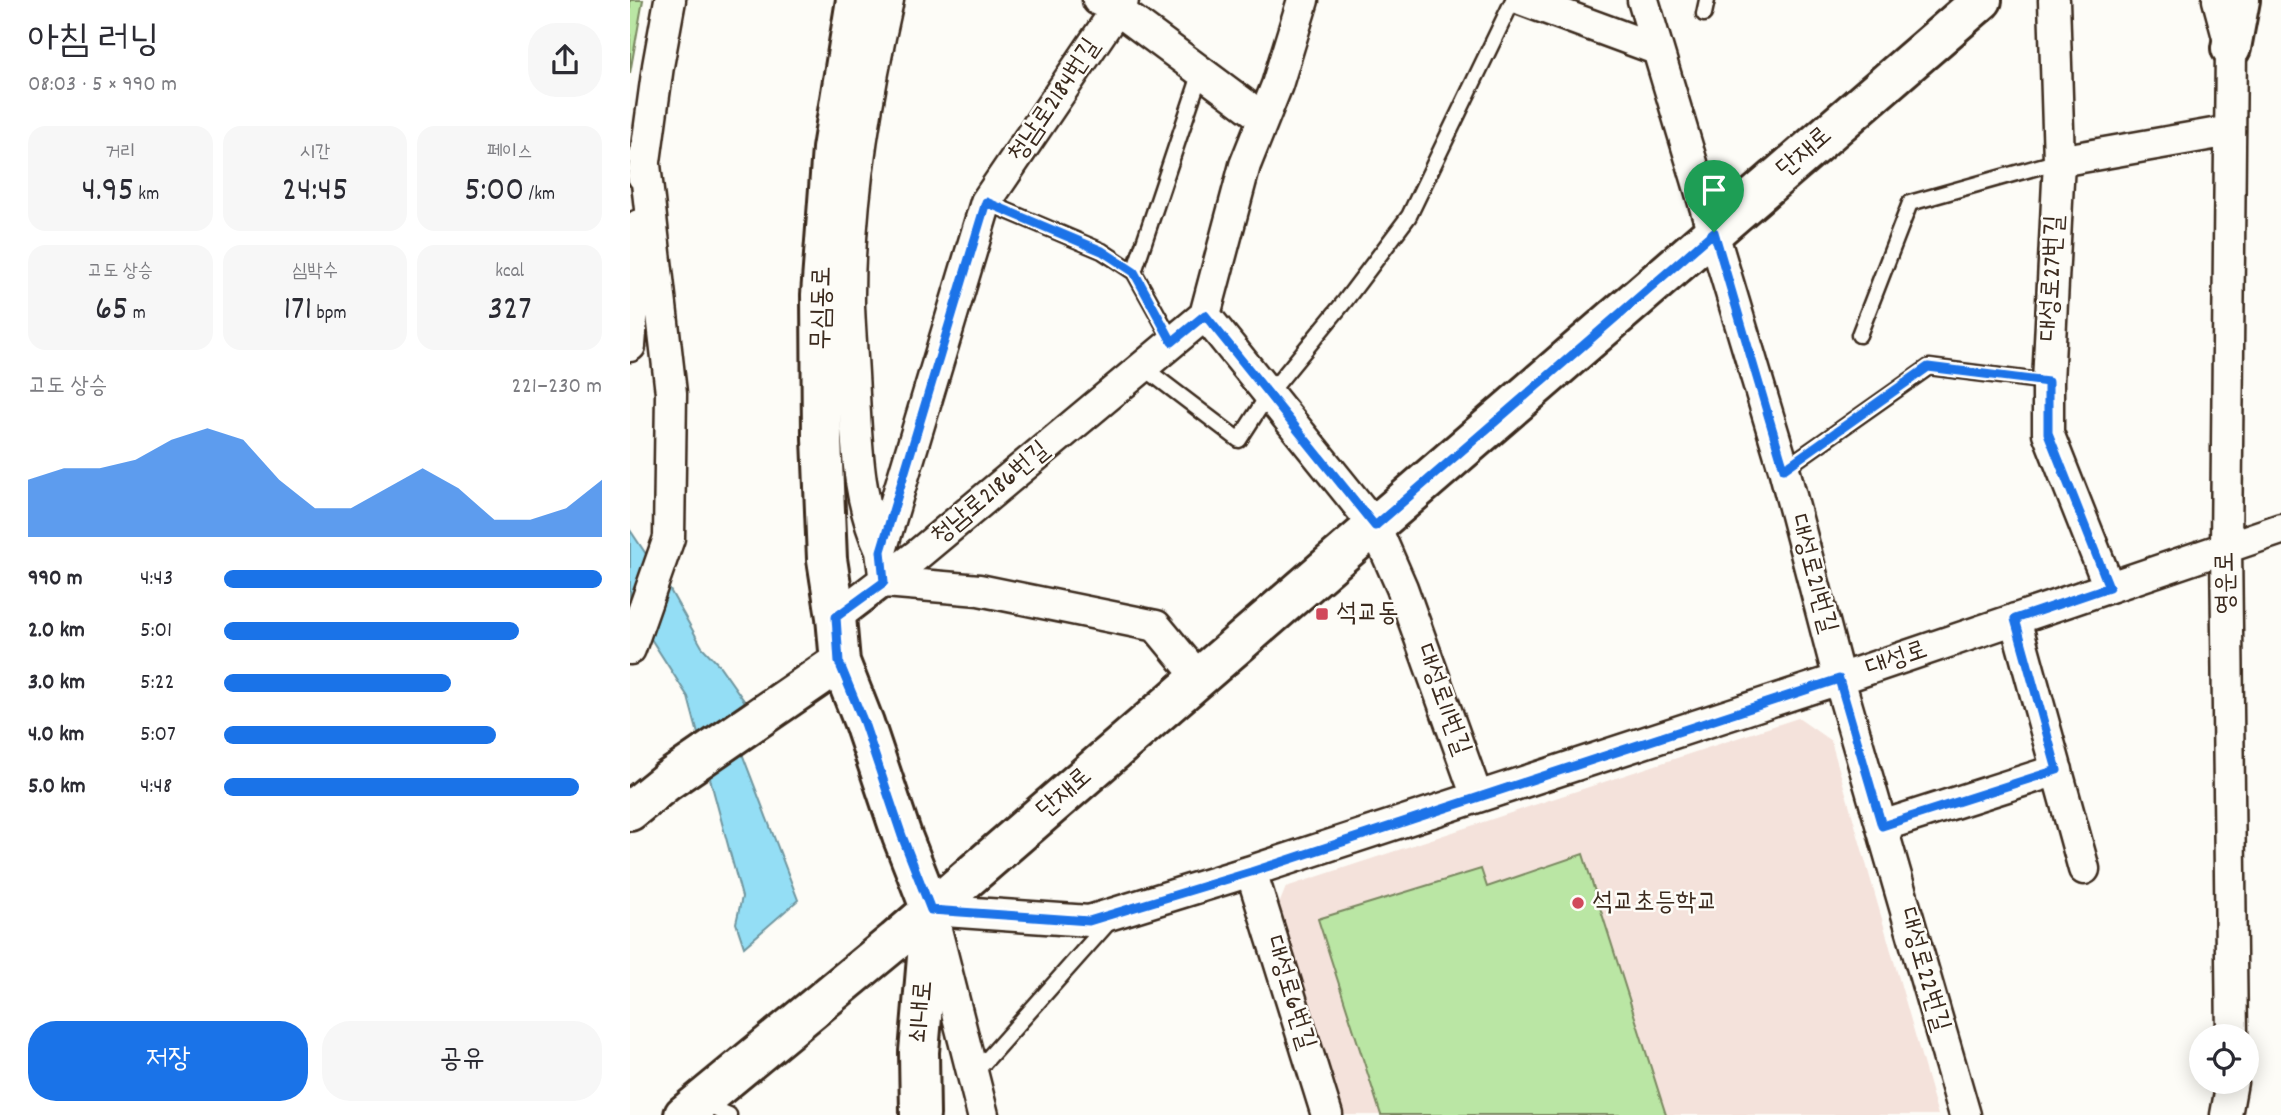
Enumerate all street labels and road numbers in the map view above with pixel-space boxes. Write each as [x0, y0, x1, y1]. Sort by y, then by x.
street label: 청남로2184번길 [1000, 31, 1110, 171]
street label: 단재로 [1769, 118, 1841, 188]
street label: 대성로27번길 [2031, 214, 2075, 342]
street label: 무심동로 [804, 266, 842, 350]
street label: 청남로2186번길 [924, 433, 1058, 555]
street label: 대성로21번길 [1778, 510, 1846, 638]
street label: 영운로 [2208, 551, 2246, 615]
street label: 대성로 [1861, 632, 1933, 688]
street label: 대성로11번길 [1405, 639, 1479, 761]
street label: 단재로 [1029, 759, 1101, 829]
street label: 대성로22번길 [1888, 904, 1958, 1036]
street label: 대성로6번길 [1254, 931, 1324, 1055]
street label: 쇠내로 [902, 979, 944, 1045]

